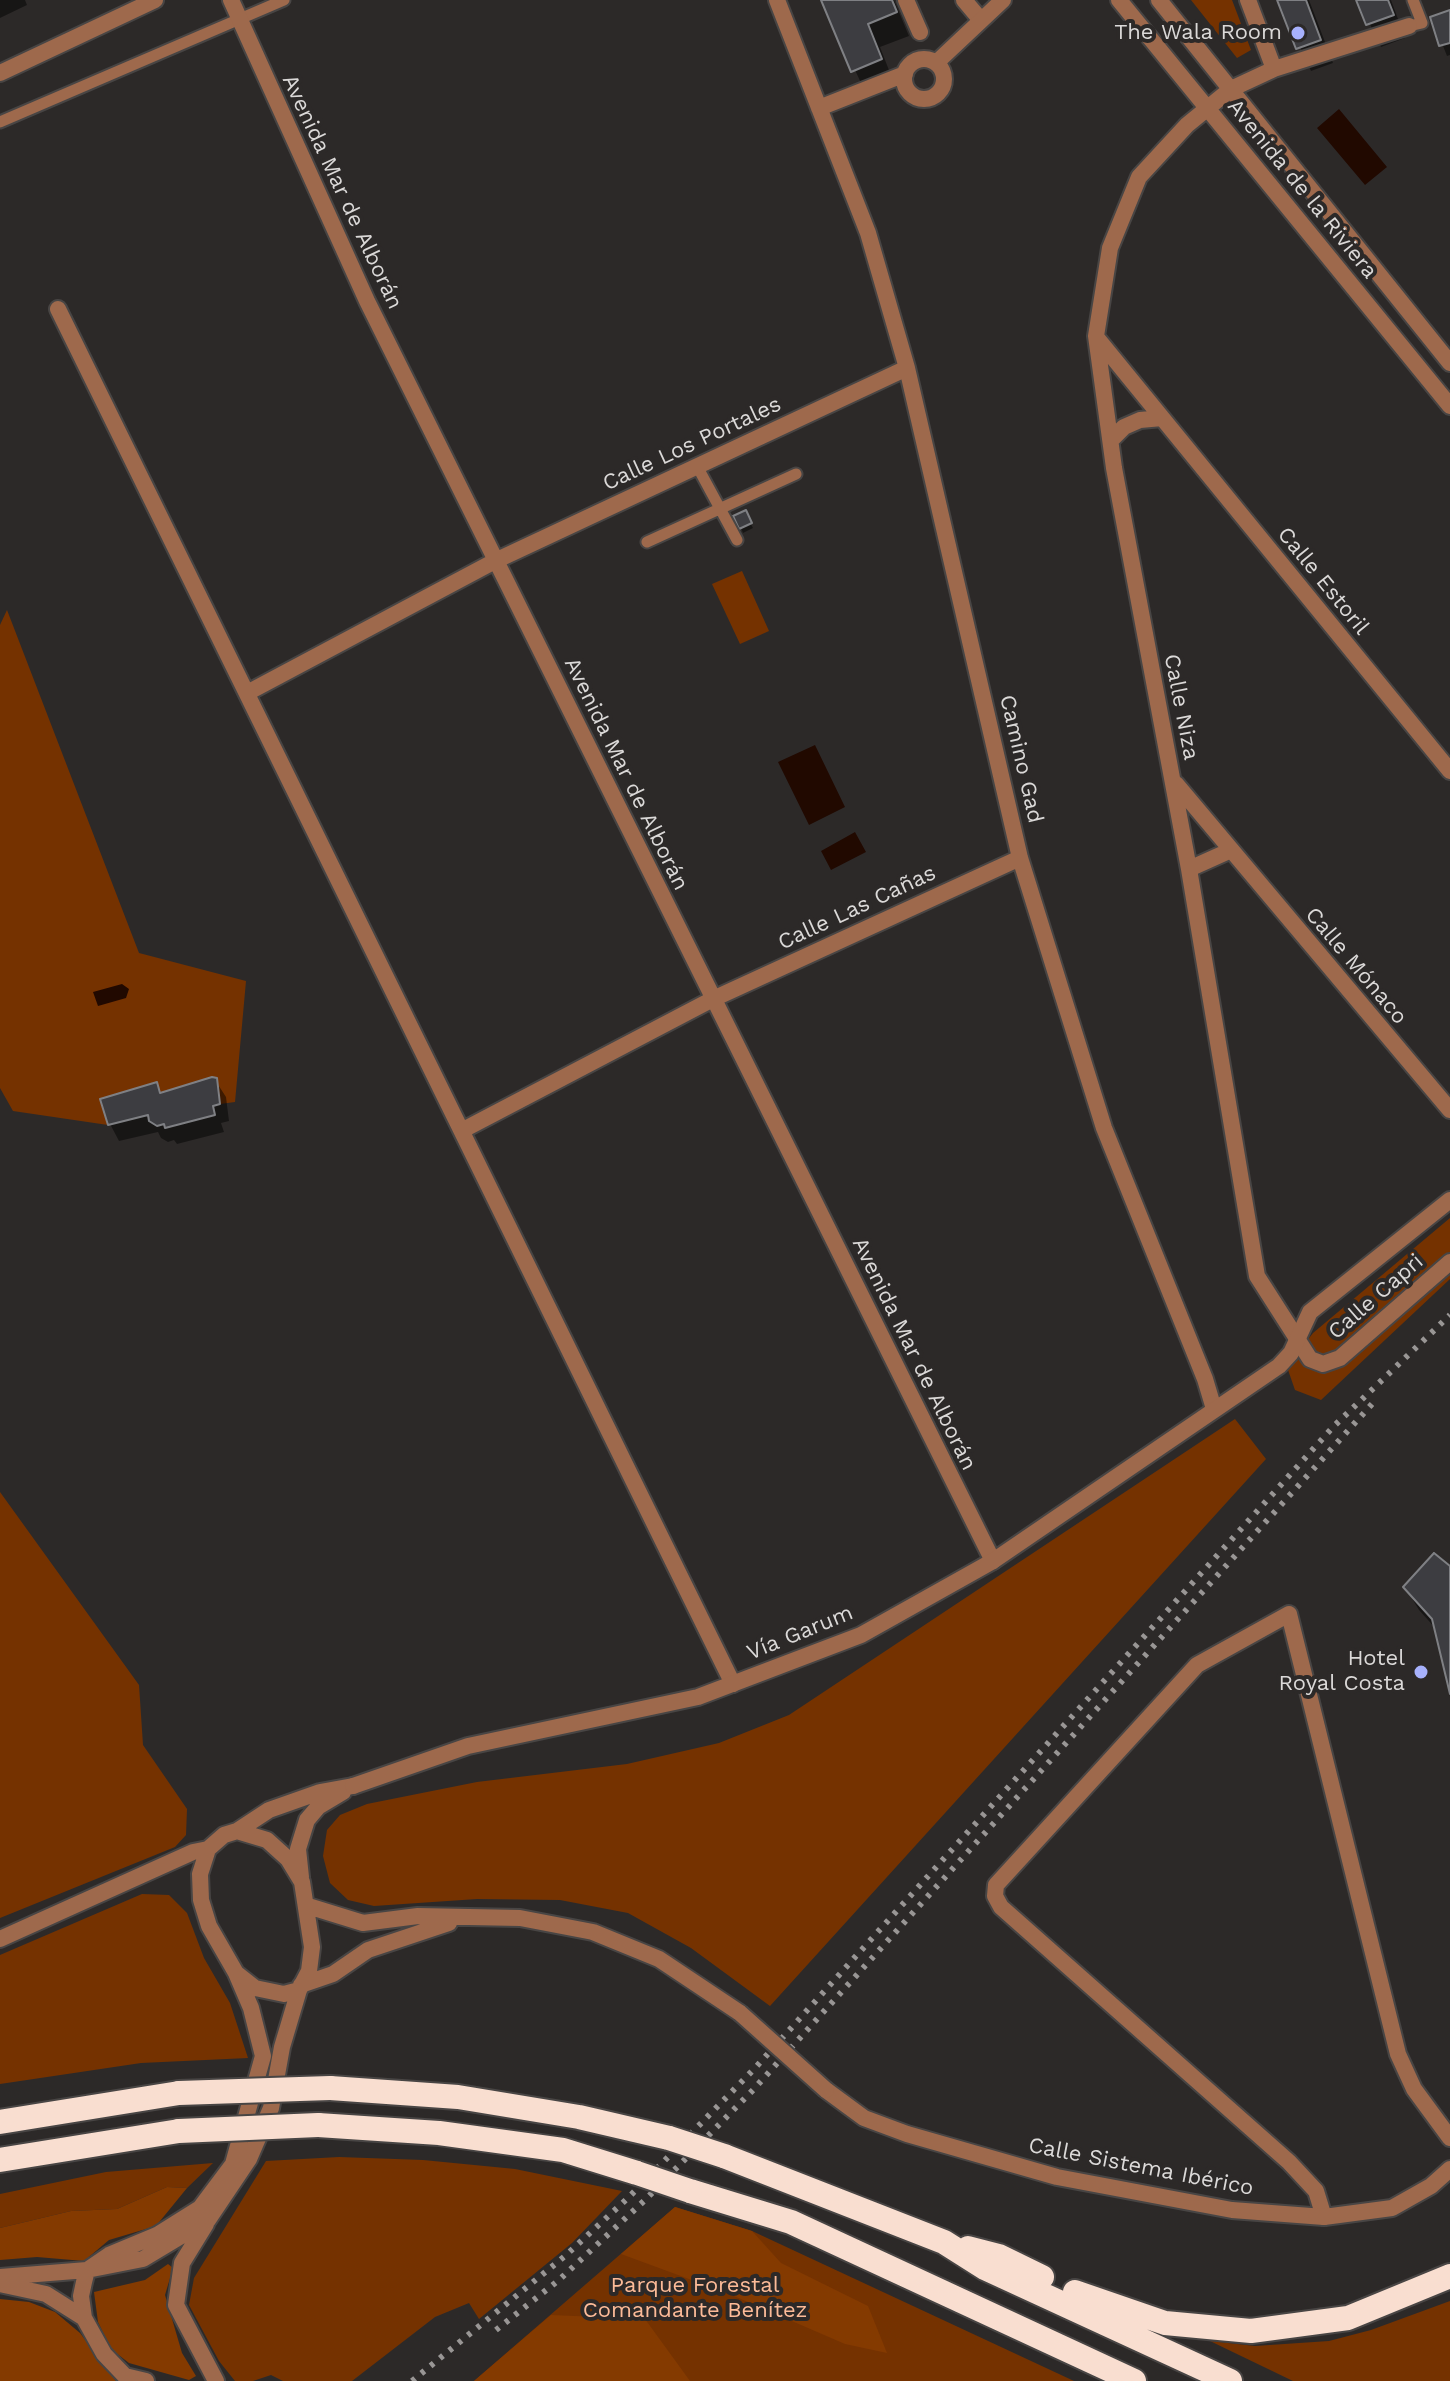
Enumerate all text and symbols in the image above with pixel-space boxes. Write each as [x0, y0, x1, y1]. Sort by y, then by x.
place label: The Wala Room [1114, 20, 1282, 46]
marker: The Wala Room [1289, 24, 1307, 42]
street label: Avenida Mar de Alborán [276, 71, 408, 313]
street label: Avenida de la Riviera [1221, 94, 1383, 284]
street label: Calle Los Portales [599, 391, 785, 497]
street label: Calle Estoril [1272, 522, 1374, 640]
street label: Calle Niza [1158, 652, 1204, 762]
street label: Avenida Mar de Alborán [558, 653, 694, 895]
street label: Camino Gad [993, 692, 1049, 826]
street label: Calle Las Cañas [774, 860, 940, 956]
street label: Calle Mónaco [1299, 902, 1413, 1030]
street label: Avenida Mar de Alborán [846, 1233, 982, 1475]
street label: Calle Capri [1323, 1249, 1429, 1345]
street label: Vía Garum [743, 1600, 857, 1666]
place label: Hotel Royal Costa [1279, 1646, 1405, 1698]
marker: Hotel Royal Costa [1412, 1663, 1430, 1681]
street label: Calle Sistema Ibérico [1026, 2132, 1256, 2202]
park label: Parque Forestal Comandante Benítez [583, 2273, 807, 2324]

